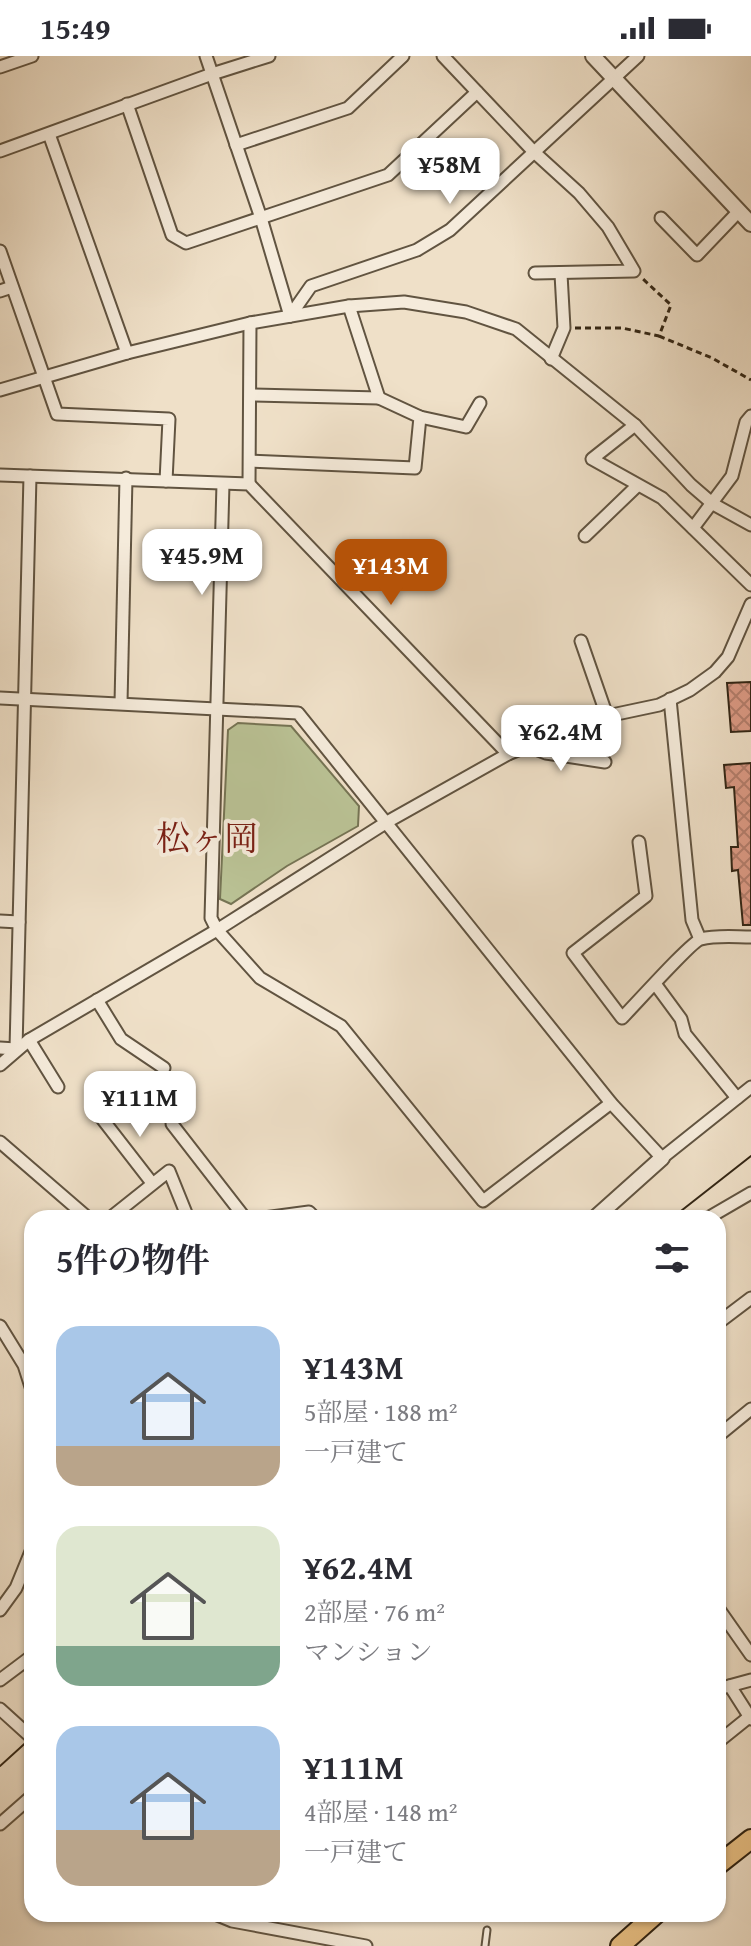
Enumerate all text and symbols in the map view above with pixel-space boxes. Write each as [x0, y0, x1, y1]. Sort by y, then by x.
text: 15:49 [40, 6, 111, 50]
pin: ¥58M [403, 138, 497, 206]
text: ¥58M [419, 144, 481, 183]
pin: ¥45.9M [137, 529, 267, 597]
text: ¥45.9M [160, 535, 244, 574]
pin: ¥143M [335, 539, 447, 607]
text: ¥143M [353, 545, 429, 584]
pin: ¥62.4M [496, 705, 626, 773]
text: ¥62.4M [519, 711, 603, 750]
district label: 松ヶ岡 [156, 813, 258, 862]
pin: ¥111M [84, 1071, 196, 1139]
text: ¥111M [102, 1077, 178, 1116]
text: 5件の物件 [56, 1235, 210, 1284]
icon: filters [650, 1236, 694, 1280]
text: ¥143M [304, 1342, 404, 1391]
icon: home [120, 1358, 216, 1454]
text: 5部屋 · 188 m² [304, 1392, 458, 1431]
text: 一戸建て [304, 1432, 408, 1471]
text: ¥62.4M [304, 1542, 413, 1591]
icon: home [120, 1558, 216, 1654]
text: 2部屋 · 76 m² [304, 1592, 445, 1631]
text: マンション [304, 1632, 433, 1671]
text: ¥111M [304, 1742, 404, 1791]
icon: home [120, 1758, 216, 1854]
text: 4部屋 · 148 m² [304, 1792, 458, 1831]
text: 一戸建て [304, 1832, 408, 1871]

